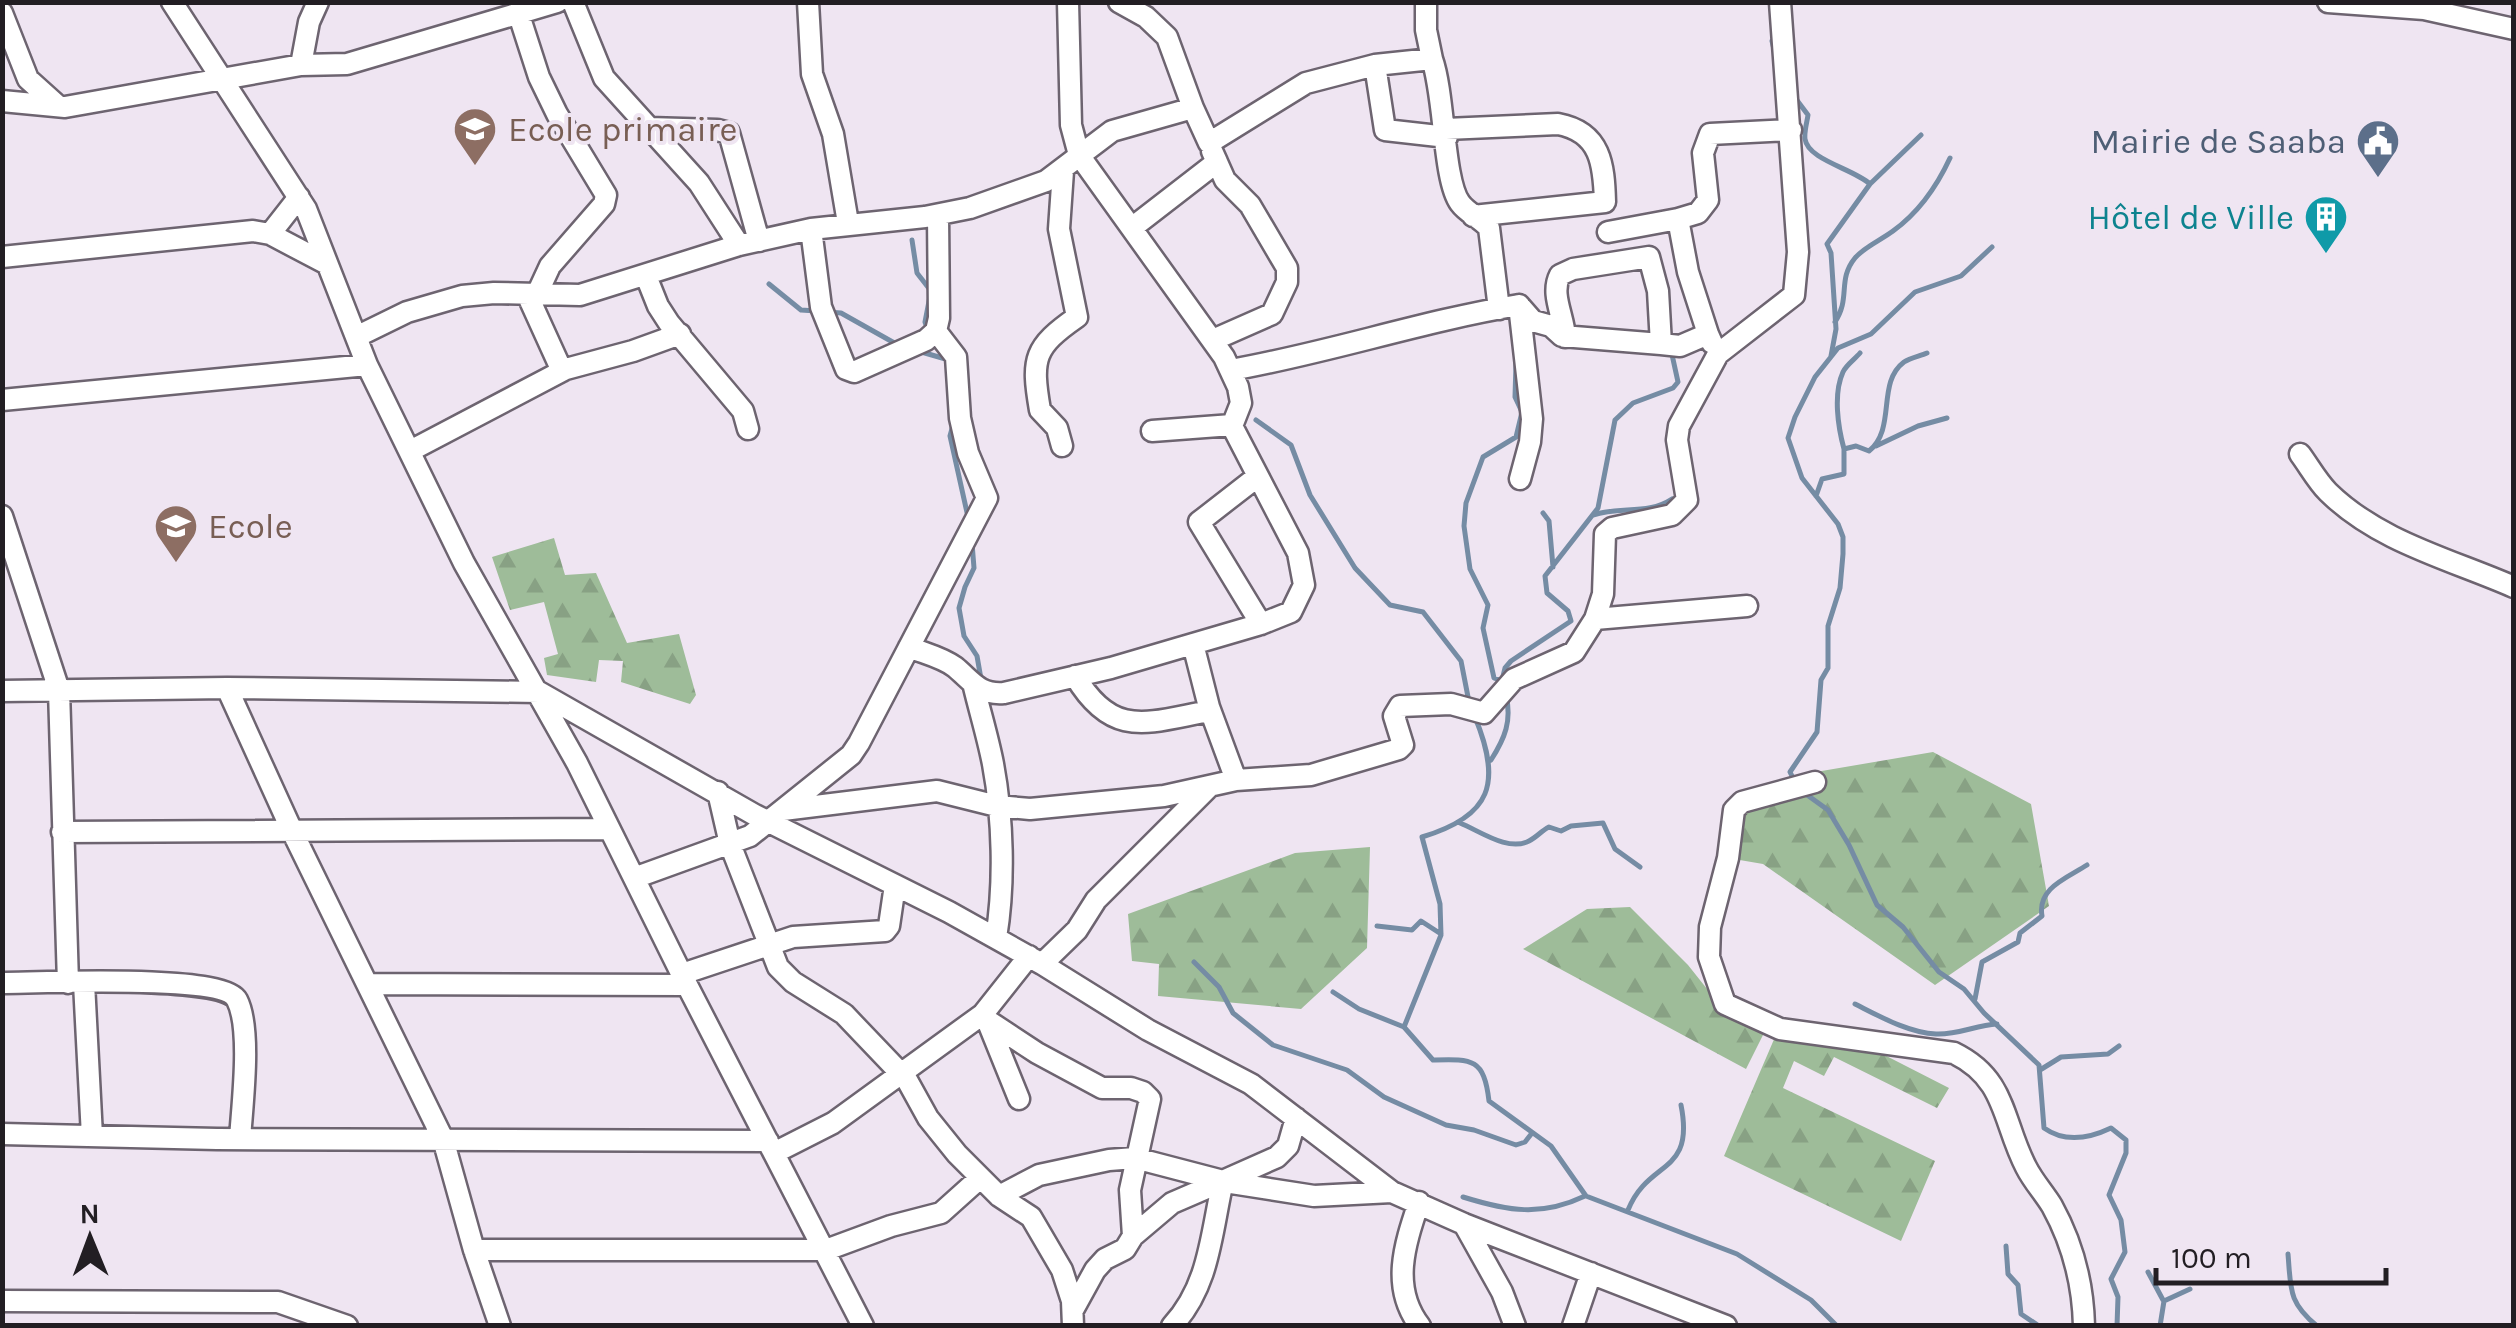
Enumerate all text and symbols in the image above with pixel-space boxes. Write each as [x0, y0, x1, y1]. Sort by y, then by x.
school or university icon: Ecole primaire [452, 106, 498, 167]
place label: Ecole primaire [508, 109, 738, 150]
public building icon: Mairie de Saaba [2355, 118, 2401, 179]
place label: Mairie de Saaba [2091, 121, 2346, 162]
building icon: Hôtel de Ville [2303, 194, 2349, 255]
place label: Hôtel de Ville [2088, 197, 2294, 238]
school or university icon: Ecole [153, 503, 199, 564]
place label: Ecole [208, 506, 293, 547]
north arrow [40, 1188, 140, 1288]
text: N [79, 1197, 100, 1230]
scale bar [2156, 1223, 2386, 1285]
text: 100 m [2171, 1240, 2252, 1276]

